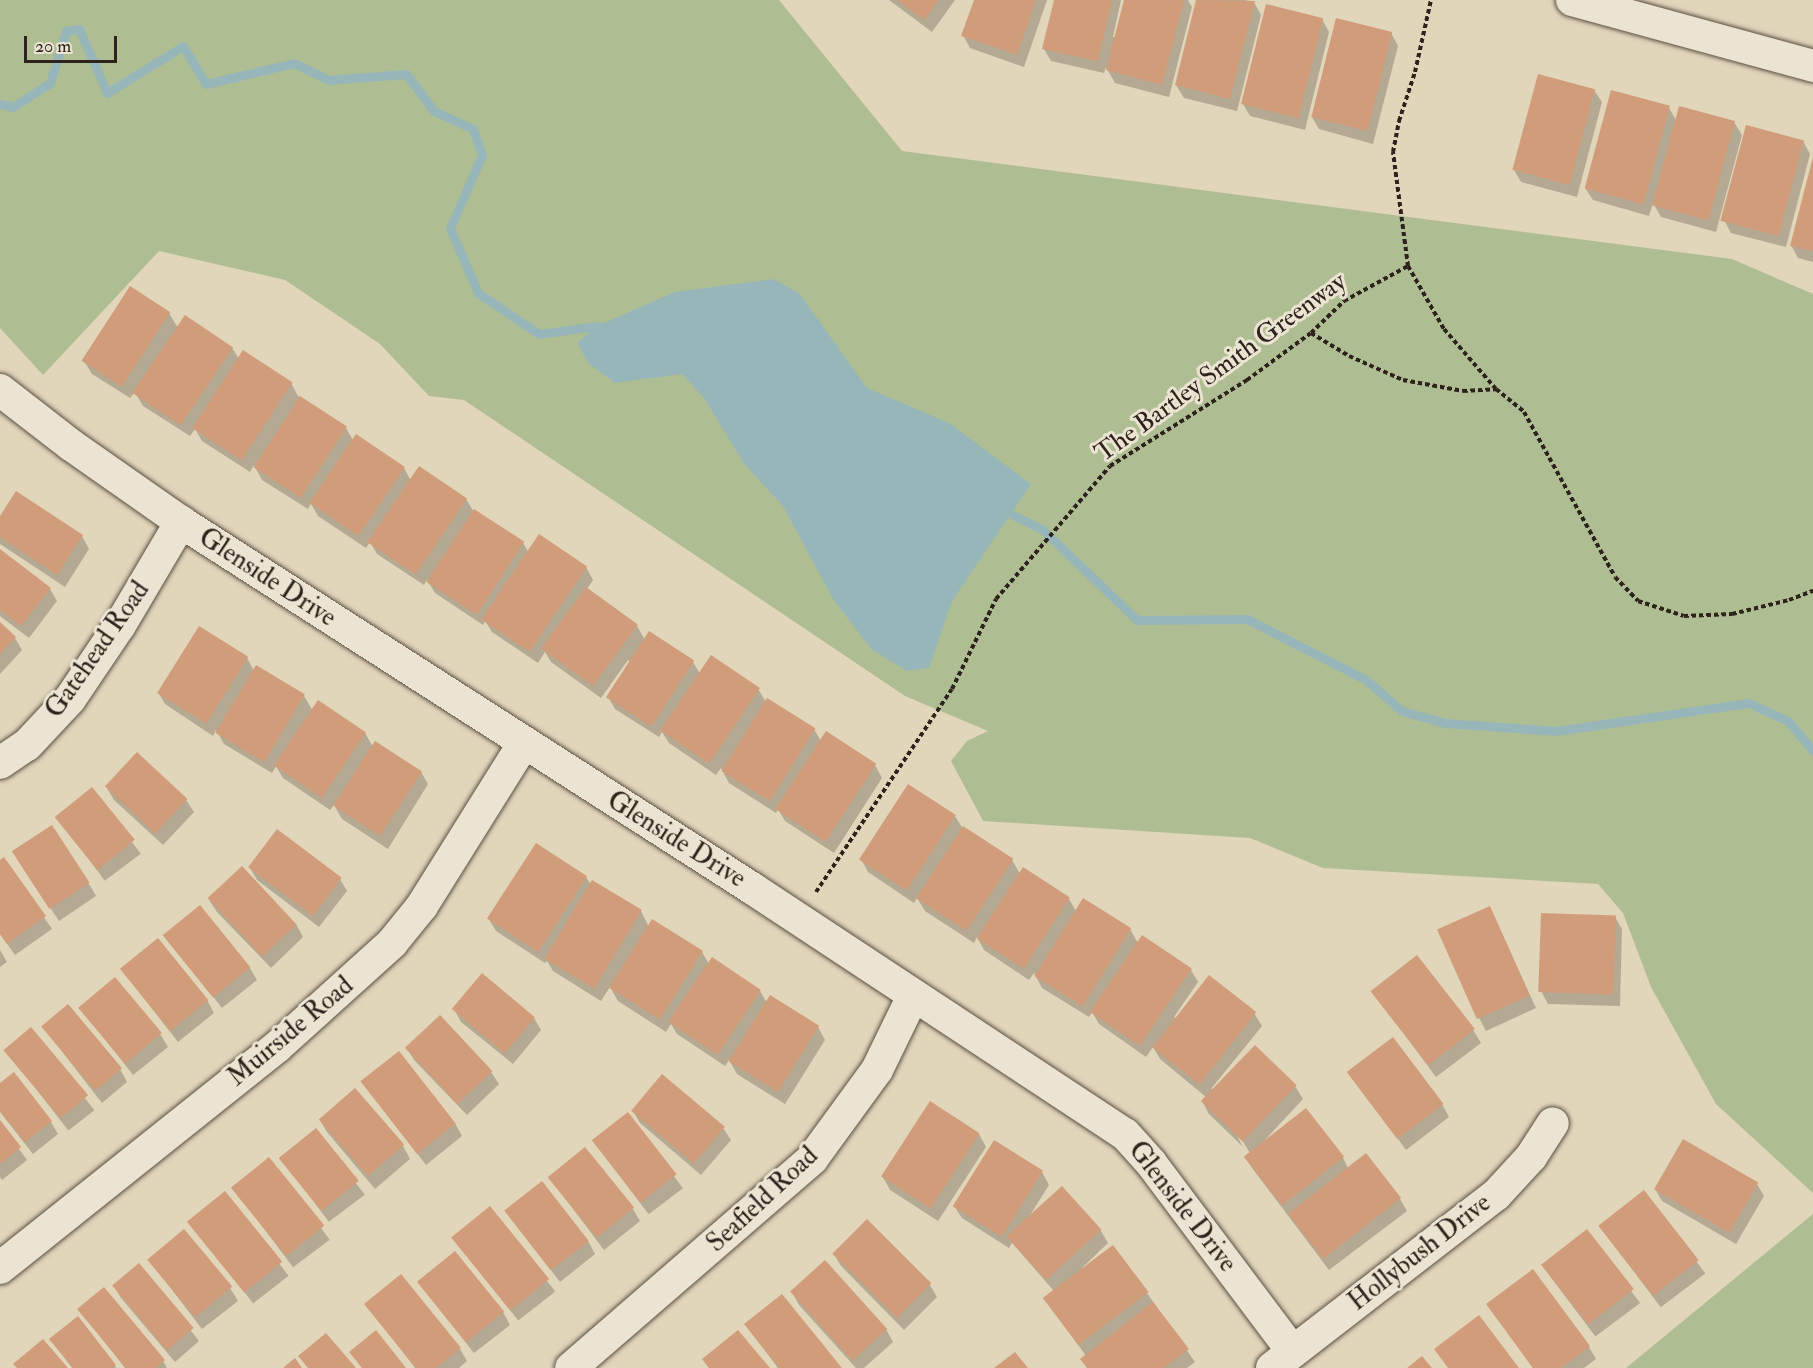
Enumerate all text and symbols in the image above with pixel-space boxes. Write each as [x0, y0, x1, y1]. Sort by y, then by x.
scale bar [27, 24, 120, 62]
text: 20 m [35, 35, 71, 58]
street label: The Bartley Smith Greenway [1089, 266, 1353, 470]
street label: Glenside Drive [193, 522, 341, 634]
street label: Gatehead Road [39, 576, 157, 724]
street label: Glenside Drive [601, 785, 751, 895]
street label: Muirside Road [222, 971, 360, 1093]
street label: Glenside Drive [1121, 1136, 1243, 1278]
street label: Seafield Road [701, 1141, 825, 1259]
street label: Hollybush Drive [1343, 1188, 1497, 1318]

